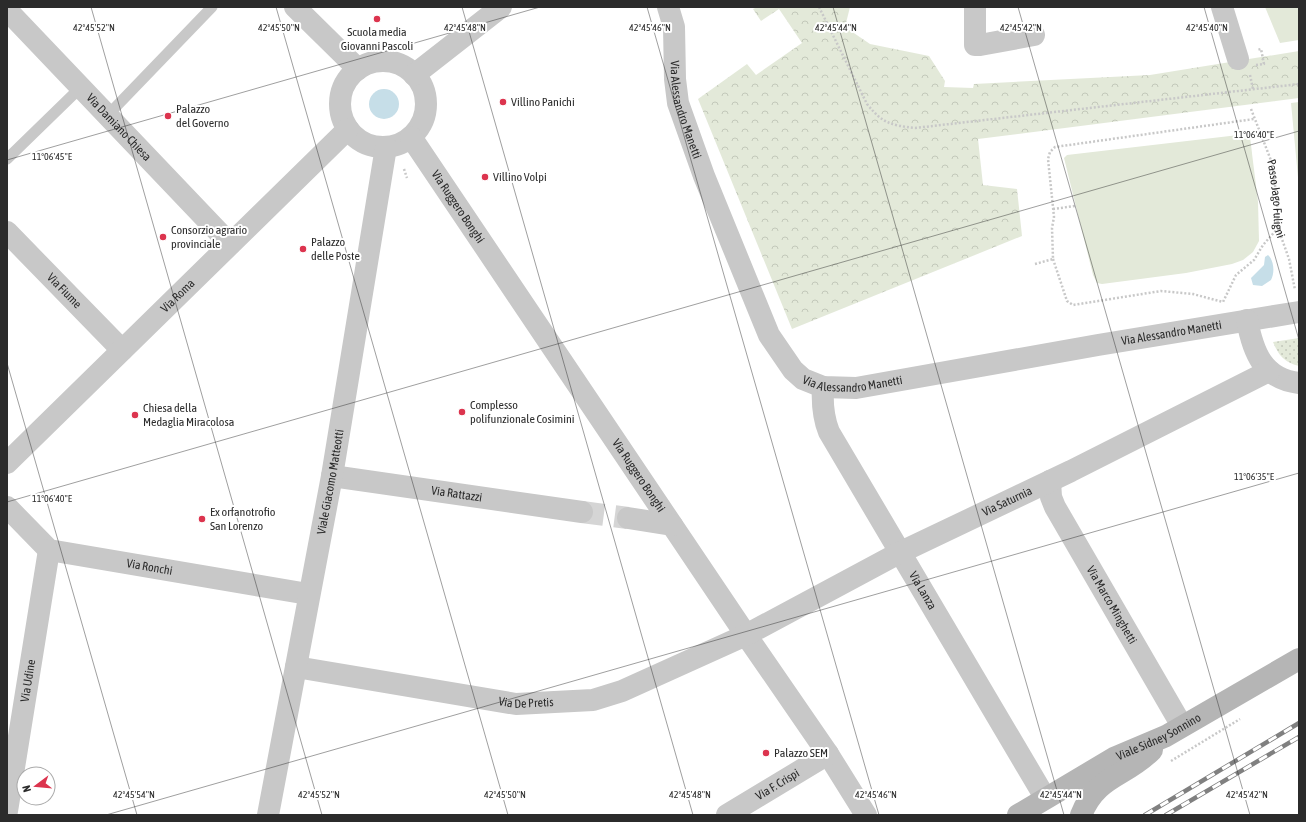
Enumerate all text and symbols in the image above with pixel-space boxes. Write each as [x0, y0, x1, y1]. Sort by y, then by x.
marker: Scuola media Giovanni Pascoli [372, 14, 382, 24]
text: 42°45'52"N [73, 22, 115, 33]
text: 42°45'50"N [258, 22, 300, 33]
text: 42°45'48"N [444, 22, 486, 33]
text: 42°45'46"N [629, 22, 671, 33]
text: 42°45'44"N [815, 22, 857, 33]
text: 42°45'42"N [1000, 22, 1042, 33]
text: 42°45'40"N [1186, 22, 1228, 33]
place label: Scuola media Giovanni Pascoli [341, 25, 413, 53]
street label: Via Alessandro Manetti [668, 60, 704, 161]
street label: Via Damiano Chiesa [83, 91, 154, 164]
place label: Villino Panichi [511, 95, 575, 109]
marker: Villino Panichi [498, 97, 508, 107]
place label: Palazzo del Governo [176, 102, 229, 130]
marker: Palazzo del Governo [163, 111, 173, 121]
text: 11°06'40"E [1234, 129, 1275, 140]
text: 11°06'45"E [32, 151, 73, 162]
street label: Passo Jago Fuligni [1264, 157, 1288, 240]
street label: Via Ruggero Bonghi [428, 168, 487, 246]
place label: Villino Volpi [493, 170, 547, 184]
marker: Villino Volpi [480, 172, 490, 182]
place label: Consorzio agrario provinciale [171, 223, 248, 251]
marker: Consorzio agrario provinciale [158, 232, 168, 242]
place label: Palazzo delle Poste [311, 235, 360, 263]
marker: Palazzo delle Poste [298, 244, 308, 254]
street label: Via Fiume [44, 270, 84, 311]
street label: Via Roma [158, 276, 198, 315]
street label: Via Alessandro Manetti [1120, 318, 1223, 348]
street label: Via Alessandro Manetti [800, 373, 903, 395]
place label: Complesso polifunzionale Cosimini [470, 398, 575, 426]
place label: Chiesa della Medaglia Miracolosa [143, 401, 234, 429]
marker: Complesso polifunzionale Cosimini [457, 407, 467, 417]
marker: Chiesa della Medaglia Miracolosa [130, 410, 140, 420]
street label: Viale Giacomo Matteotti [314, 428, 347, 535]
street label: Via Ruggero Bonghi [609, 436, 668, 515]
text: 11°06'35"E [1234, 471, 1275, 482]
street label: Via Rattazzi [430, 483, 483, 505]
street label: Via Saturnia [980, 484, 1034, 519]
text: 11°06'40"E [32, 493, 73, 504]
place label: Ex orfanotrofio San Lorenzo [210, 505, 276, 533]
marker: Ex orfanotrofio San Lorenzo [197, 514, 207, 524]
street label: Via Ronchi [125, 556, 174, 578]
street label: Via Marco Minghetti [1084, 564, 1140, 646]
street label: Via Lanza [906, 569, 939, 612]
street label: Via Udine [18, 658, 38, 703]
street label: Via De Pretis [497, 694, 554, 711]
street label: Viale Sidney Sonnino [1114, 710, 1204, 763]
place label: Palazzo SEM [774, 746, 828, 760]
marker: Palazzo SEM [761, 748, 771, 758]
north arrow [16, 766, 56, 806]
street label: Via F. Crispi [753, 766, 802, 803]
text: N [20, 784, 33, 794]
text: 42°45'54"N [113, 789, 155, 800]
text: 42°45'52"N [298, 789, 340, 800]
text: 42°45'50"N [484, 789, 526, 800]
text: 42°45'48"N [669, 789, 711, 800]
text: 42°45'46"N [855, 789, 897, 800]
text: 42°45'44"N [1040, 789, 1082, 800]
text: 42°45'42"N [1226, 789, 1268, 800]

